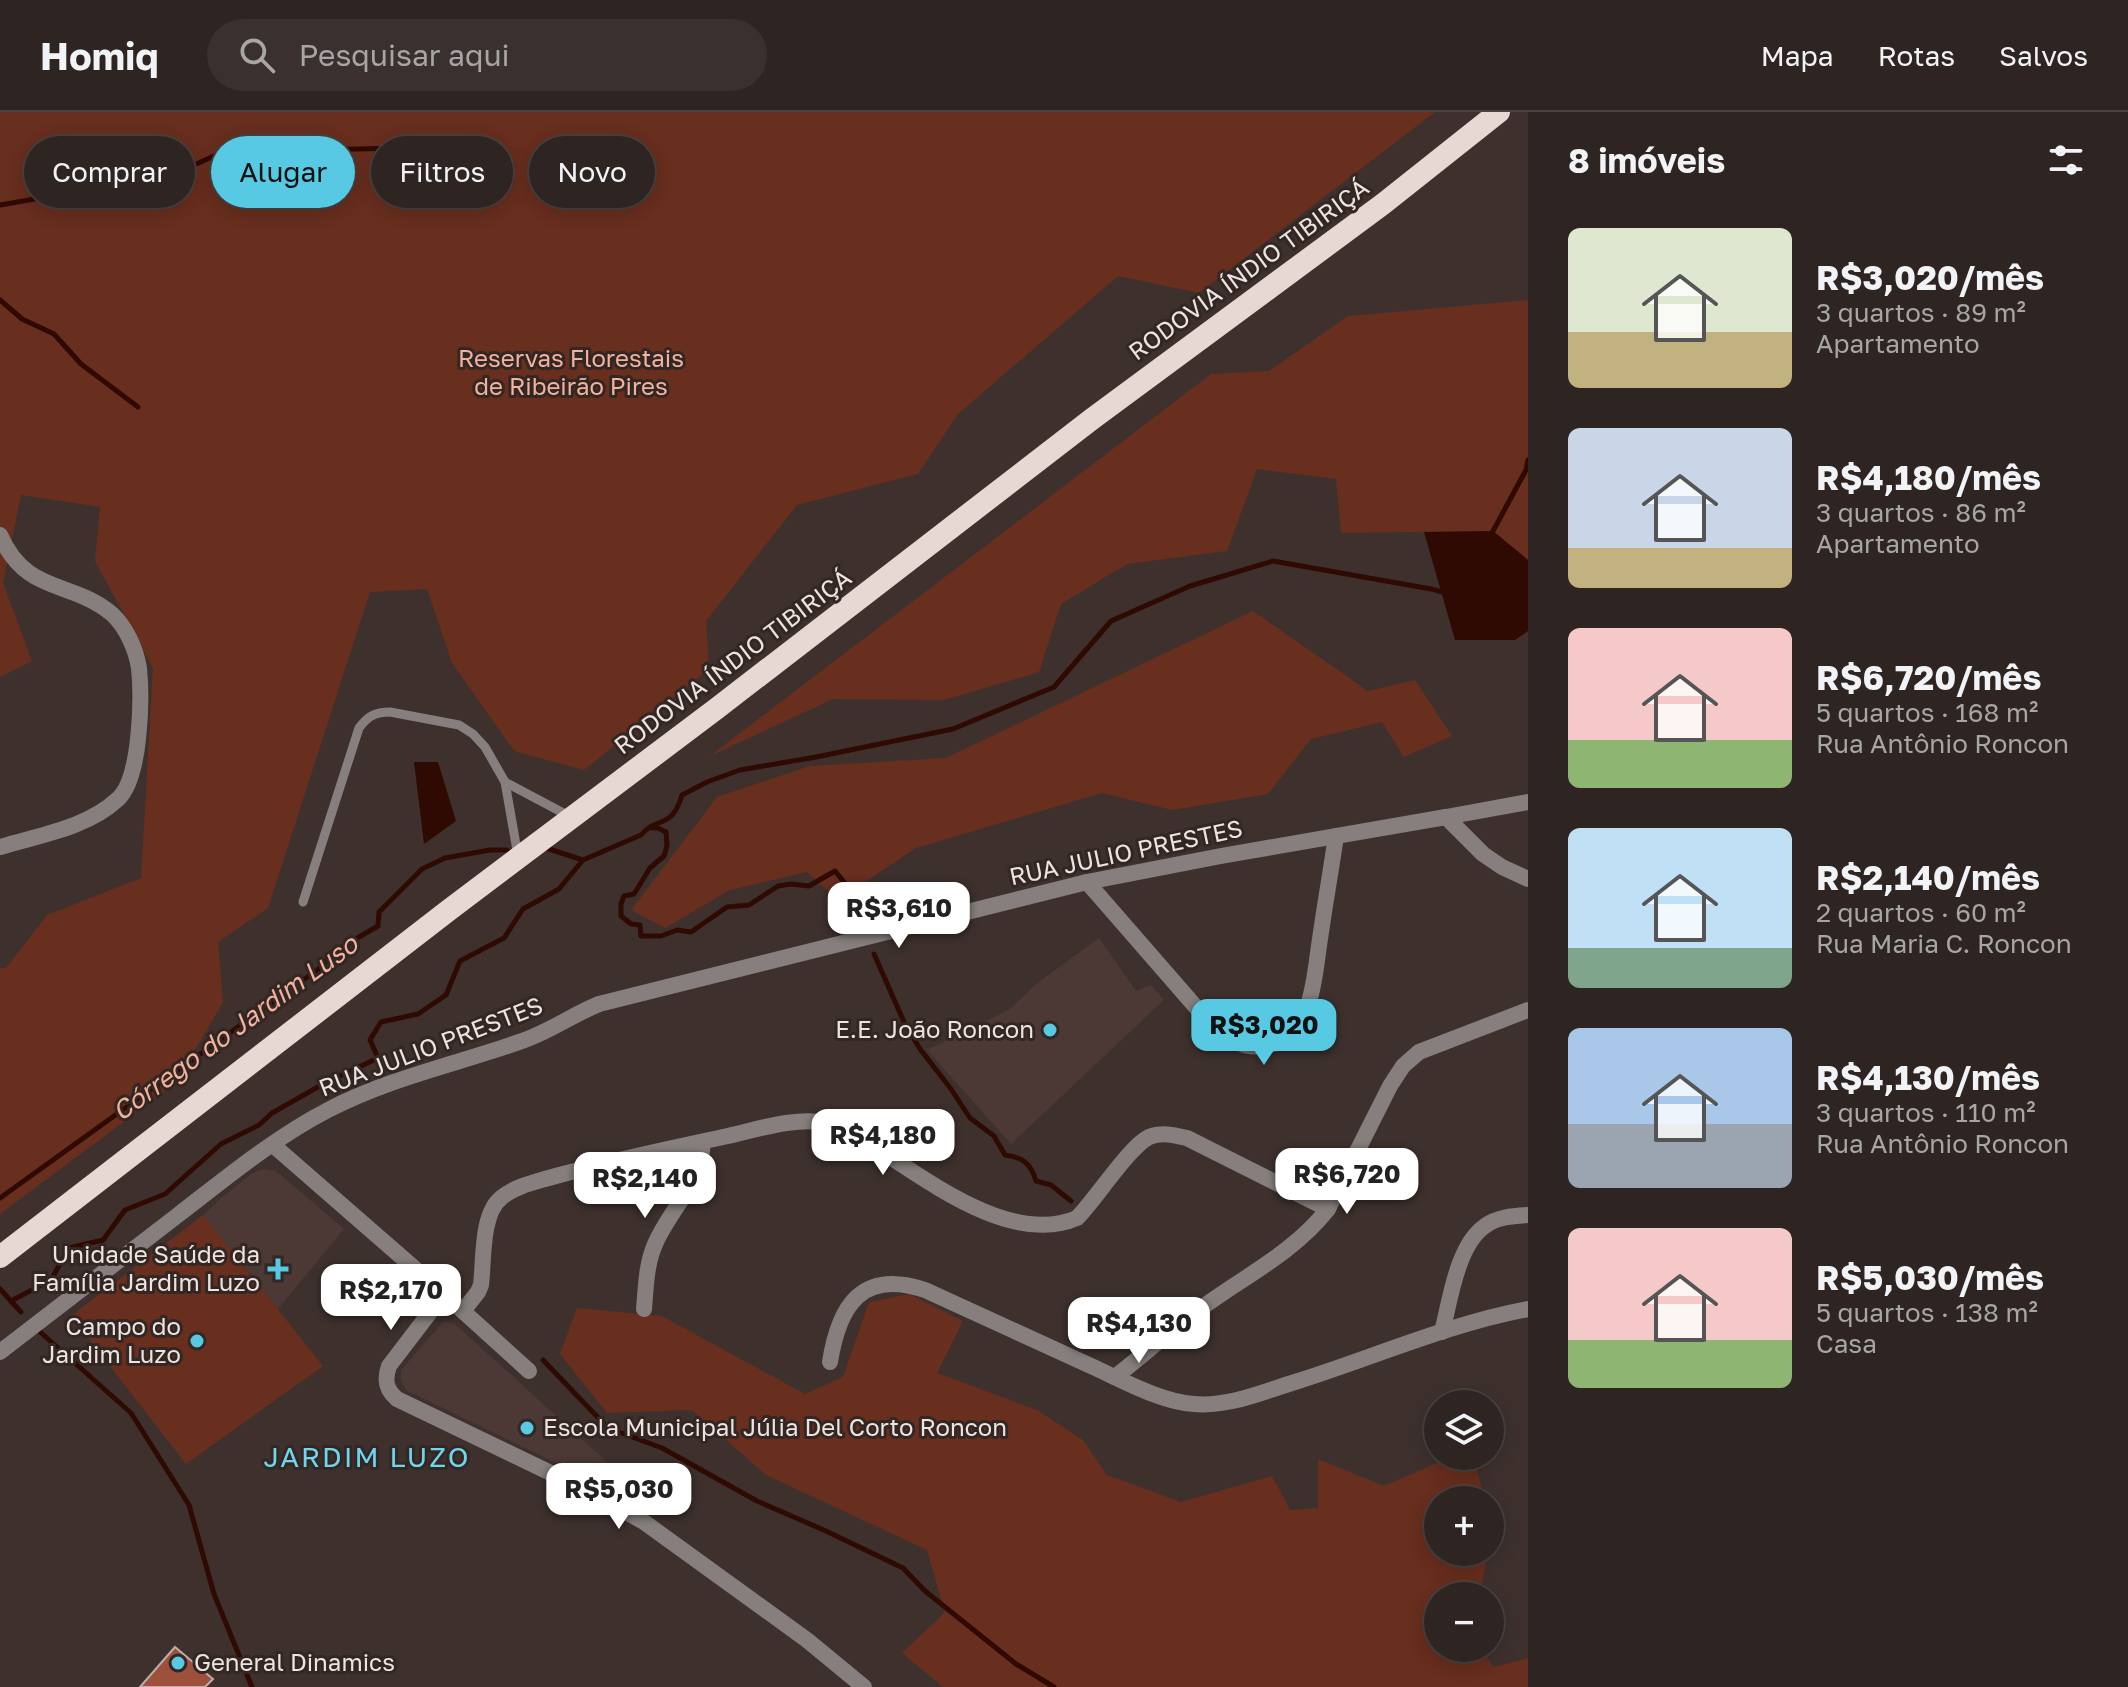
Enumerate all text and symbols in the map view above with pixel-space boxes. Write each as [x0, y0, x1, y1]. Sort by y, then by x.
search box [207, 19, 767, 91]
text: Homiq [40, 33, 159, 78]
icon: search [235, 33, 279, 77]
text: Pesquisar aqui [299, 37, 510, 73]
text: Mapa [1761, 39, 1834, 72]
text: Rotas [1878, 39, 1955, 72]
text: Salvos [1999, 39, 2088, 72]
chip: Comprar [24, 136, 195, 208]
chip: Alugar [211, 136, 355, 208]
chip: Filtros [371, 136, 513, 208]
chip: Novo [529, 136, 655, 208]
icon: filters [2044, 138, 2088, 182]
text: 8 imóveis [1568, 140, 1725, 180]
street label: RODOVIA ÍNDIO TIBIRIÇÁ [1122, 172, 1374, 366]
text: R$3,020/mês [1816, 257, 2044, 297]
icon: home [1632, 260, 1728, 356]
text: 3 quartos · 89 m² [1816, 297, 2026, 328]
text: Apartamento [1816, 328, 1980, 359]
park label: Reservas Florestais de Ribeirão Pires [458, 343, 684, 400]
text: R$4,180/mês [1816, 457, 2041, 497]
icon: home [1632, 460, 1728, 556]
text: 3 quartos · 86 m² [1816, 497, 2026, 528]
text: Apartamento [1816, 528, 1980, 559]
street label: RODOVIA ÍNDIO TIBIRIÇÁ [608, 562, 856, 760]
text: R$6,720/mês [1816, 657, 2041, 697]
icon: home [1632, 660, 1728, 756]
text: 5 quartos · 168 m² [1816, 697, 2038, 728]
text: Rua Antônio Roncon [1816, 728, 2069, 759]
street label: RUA JULIO PRESTES [1007, 813, 1245, 890]
text: R$2,140/mês [1816, 857, 2040, 897]
icon: home [1632, 860, 1728, 956]
pin: R$3,610 [825, 882, 973, 950]
text: R$3,610 [846, 892, 952, 923]
text: 2 quartos · 60 m² [1816, 897, 2026, 928]
water label: Córrego do Jardim Luso [106, 927, 364, 1127]
text: Rua Maria C. Roncon [1816, 928, 2072, 959]
street label: RUA JULIO PRESTES [314, 990, 547, 1102]
pin: R$3,020 [1190, 999, 1338, 1067]
text: R$3,020 [1209, 1009, 1319, 1040]
place label: E.E. João Roncon [835, 1014, 1034, 1043]
marker: E.E. João Roncon [1041, 1021, 1059, 1039]
text: R$4,130/mês [1816, 1057, 2040, 1097]
icon: home [1632, 1060, 1728, 1156]
text: 3 quartos · 110 m² [1816, 1097, 2036, 1128]
pin: R$4,180 [809, 1109, 957, 1177]
text: R$4,180 [830, 1119, 937, 1150]
text: Rua Antônio Roncon [1816, 1128, 2069, 1159]
pin: R$6,720 [1273, 1148, 1421, 1216]
pin: R$2,140 [571, 1152, 719, 1220]
text: R$6,720 [1293, 1158, 1401, 1189]
text: R$2,140 [592, 1162, 698, 1193]
place label: Unidade Saúde da Família Jardim Luzo [32, 1239, 260, 1296]
text: R$5,030/mês [1816, 1257, 2044, 1297]
marker: Unidade Saúde da Família Jardim Luzo [267, 1258, 289, 1280]
icon: home [1632, 1260, 1728, 1356]
pin: R$2,170 [317, 1264, 465, 1332]
text: R$2,170 [339, 1274, 443, 1305]
pin: R$4,130 [1065, 1297, 1213, 1365]
text: 5 quartos · 138 m² [1816, 1297, 2038, 1328]
text: R$4,130 [1086, 1307, 1192, 1338]
place label: Campo do Jardim Luzo [42, 1311, 181, 1368]
text: Casa [1816, 1328, 1877, 1359]
marker: Campo do Jardim Luzo [188, 1332, 206, 1350]
map controls [1424, 1390, 1504, 1662]
button: layers [1424, 1390, 1504, 1470]
place label: Escola Municipal Júlia Del Corto Roncon [543, 1412, 1007, 1441]
marker: Escola Municipal Júlia Del Corto Roncon [518, 1419, 536, 1437]
district label: JARDIM LUZO [264, 1440, 470, 1473]
pin: R$5,030 [545, 1463, 693, 1531]
text: R$5,030 [564, 1473, 674, 1504]
button: + [1424, 1486, 1504, 1566]
button: − [1424, 1582, 1504, 1662]
place label: General Dinamics [194, 1647, 395, 1676]
marker: General Dinamics [169, 1654, 187, 1672]

